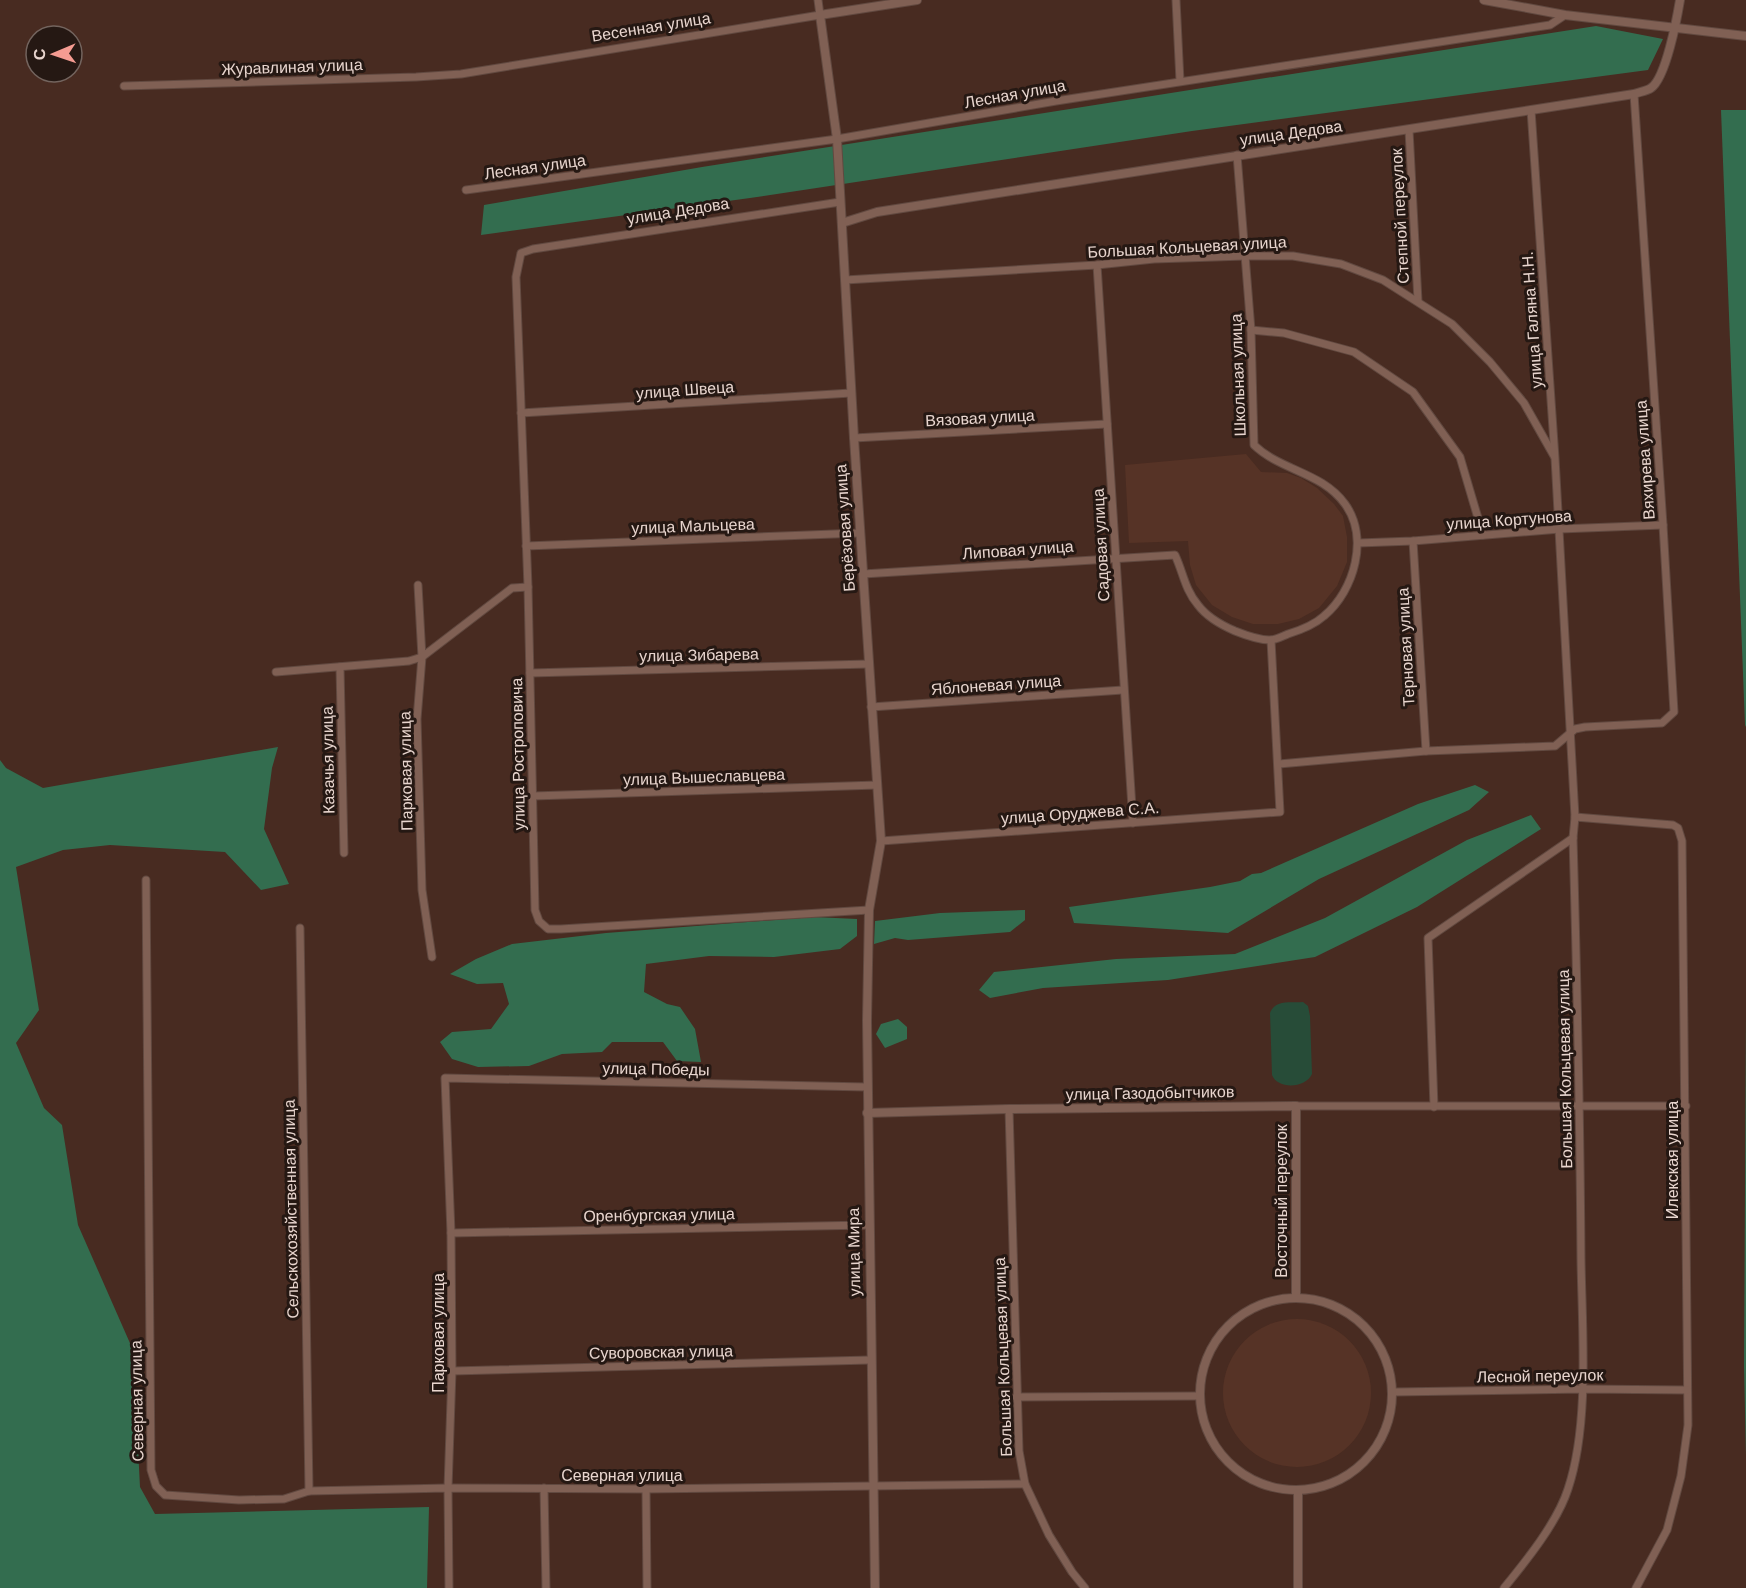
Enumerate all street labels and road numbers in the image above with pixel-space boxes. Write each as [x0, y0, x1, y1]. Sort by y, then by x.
street label: Весенная улица [590, 9, 712, 45]
street label: Журавлиная улица [221, 56, 363, 78]
street label: Лесная улица [963, 77, 1067, 111]
street label: улица Дедова [1239, 117, 1343, 149]
street label: Степной переулок [1388, 147, 1412, 284]
street label: Лесная улица [483, 151, 587, 183]
street label: улица Дедова [626, 195, 730, 227]
street label: Большая Кольцевая улица [1087, 233, 1287, 261]
street label: улица Галяна Н.Н. [1519, 251, 1545, 389]
street label: Школьная улица [1227, 313, 1249, 437]
street label: улица Швеца [635, 378, 735, 402]
street label: Вяхирева улица [1632, 400, 1658, 520]
street label: Вязовая улица [925, 407, 1035, 429]
street label: Берёзовая улица [832, 464, 858, 592]
street label: Садовая улица [1090, 488, 1112, 602]
street label: улица Кортунова [1446, 507, 1572, 533]
street label: улица Мальцева [631, 515, 755, 537]
street label: Липовая улица [962, 538, 1074, 562]
street label: Терновая улица [1394, 587, 1418, 707]
street label: улица Зибарева [639, 645, 759, 665]
street label: Яблоневая улица [930, 672, 1062, 698]
street label: улица Ростроповича [508, 677, 528, 830]
street label: Казачья улица [319, 706, 337, 814]
street label: Парковая улица [396, 711, 416, 831]
street label: улица Вышеславцева [623, 766, 785, 788]
street label: улица Оруджева С.А. [1000, 799, 1160, 827]
street label: Большая Кольцевая улица [1555, 969, 1575, 1169]
street label: улица Победы [602, 1060, 710, 1078]
street label: улица Газодобытчиков [1066, 1083, 1234, 1103]
street label: Сельскохозяйственная улица [281, 1099, 301, 1319]
street label: Илекская улица [1664, 1101, 1681, 1219]
street label: Восточный переулок [1273, 1123, 1290, 1278]
street label: Оренбургская улица [583, 1205, 735, 1225]
street label: улица Мира [845, 1208, 863, 1296]
street label: Большая Кольцевая улица [991, 1257, 1015, 1457]
street label: Парковая улица [430, 1273, 447, 1393]
street label: Северная улица [127, 1340, 147, 1462]
street label: Суворовская улица [589, 1342, 733, 1362]
street label: Лесной переулок [1476, 1366, 1605, 1386]
street label: Северная улица [561, 1467, 683, 1484]

